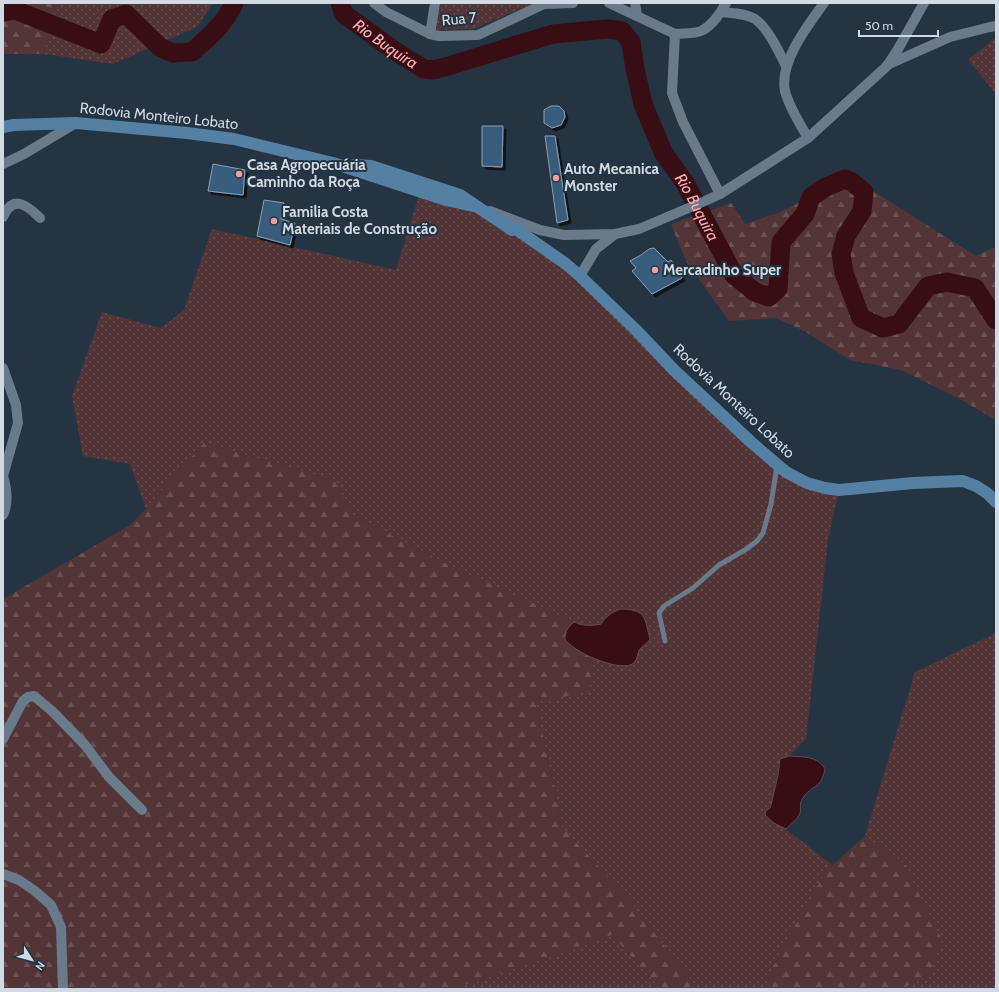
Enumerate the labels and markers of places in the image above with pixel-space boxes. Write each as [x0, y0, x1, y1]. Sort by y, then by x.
place label: Casa Agropecuária Caminho da Roça [247, 156, 366, 191]
place label: Auto Mecanica Monster [564, 160, 660, 195]
marker: Casa Agropecuária Caminho da Roça [234, 169, 244, 179]
marker: Auto Mecanica Monster [551, 173, 561, 183]
place label: Familia Costa Materiais de Construção [282, 203, 437, 238]
marker: Familia Costa Materiais de Construção [269, 216, 279, 226]
place label: Mercadinho Super [663, 261, 781, 279]
marker: Mercadinho Super [650, 265, 660, 275]

